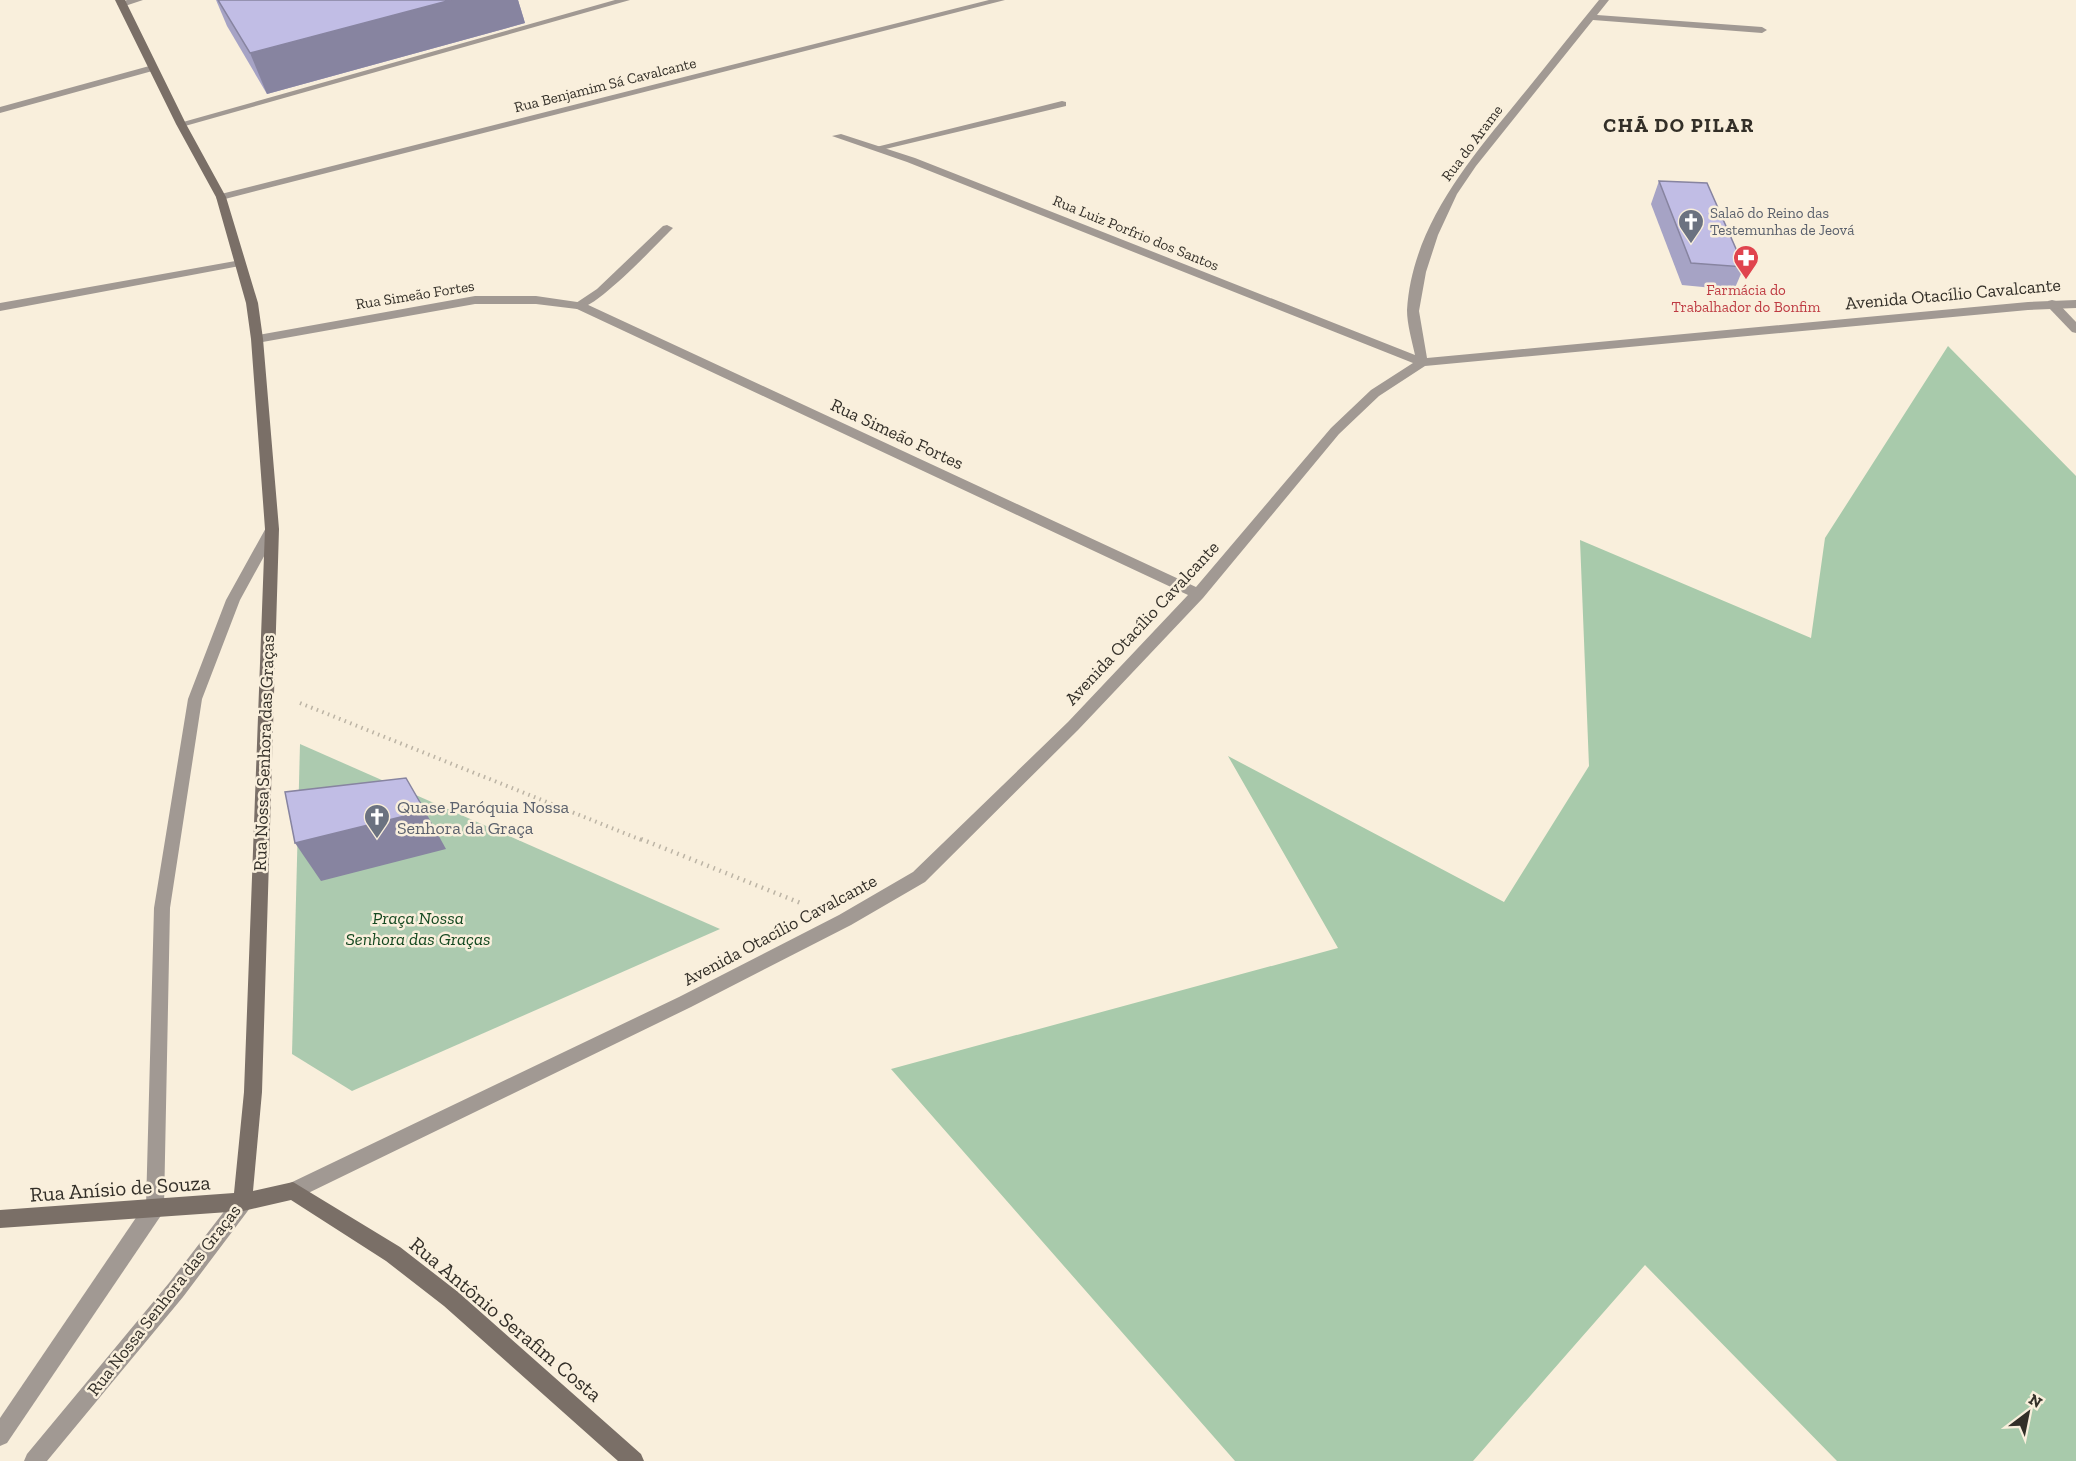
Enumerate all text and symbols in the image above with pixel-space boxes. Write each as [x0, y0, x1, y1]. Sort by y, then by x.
street label: Rua Benjamim Sá Cavalcante [512, 54, 698, 116]
street label: Rua do Arame [1438, 101, 1506, 185]
district label: CHÃ DO PILAR [1603, 113, 1755, 137]
street label: Rua Luiz Porfrio dos Santos [1050, 191, 1222, 275]
place label: Salaõ do Reino das Testemunhas de Jeová [1710, 204, 1854, 239]
church icon: Salaõ do Reino das Testemunhas de Jeová [1676, 207, 1706, 245]
pharmacy icon: Farmácia do Trabalhador do Bonfim [1731, 243, 1761, 281]
street label: Avenida Otacílio Cavalcante [1844, 274, 2062, 314]
street label: Rua Simeão Fortes [354, 277, 476, 313]
place label: Farmácia do Trabalhador do Bonfim [1671, 281, 1821, 316]
street label: Rua Simeão Fortes [827, 394, 967, 474]
street label: Avenida Otacílio Cavalcante [1060, 536, 1224, 710]
street label: Rua Nossa Senhora das Graças [249, 634, 279, 872]
place label: Quase Paróquia Nossa Senhora da Graça [397, 796, 570, 839]
church icon: Quase Paróquia Nossa Senhora da Graça [362, 802, 392, 840]
street label: Avenida Otacílio Cavalcante [679, 870, 881, 990]
park label: Praça Nossa Senhora das Graças [345, 907, 491, 950]
street label: Rua Anísio de Souza [29, 1169, 211, 1207]
street label: Rua Nossa Senhora das Graças [82, 1200, 246, 1400]
street label: Rua Antônio Serafim Costa [405, 1231, 607, 1407]
north arrow [1998, 1383, 2058, 1443]
text: N [2025, 1389, 2046, 1412]

